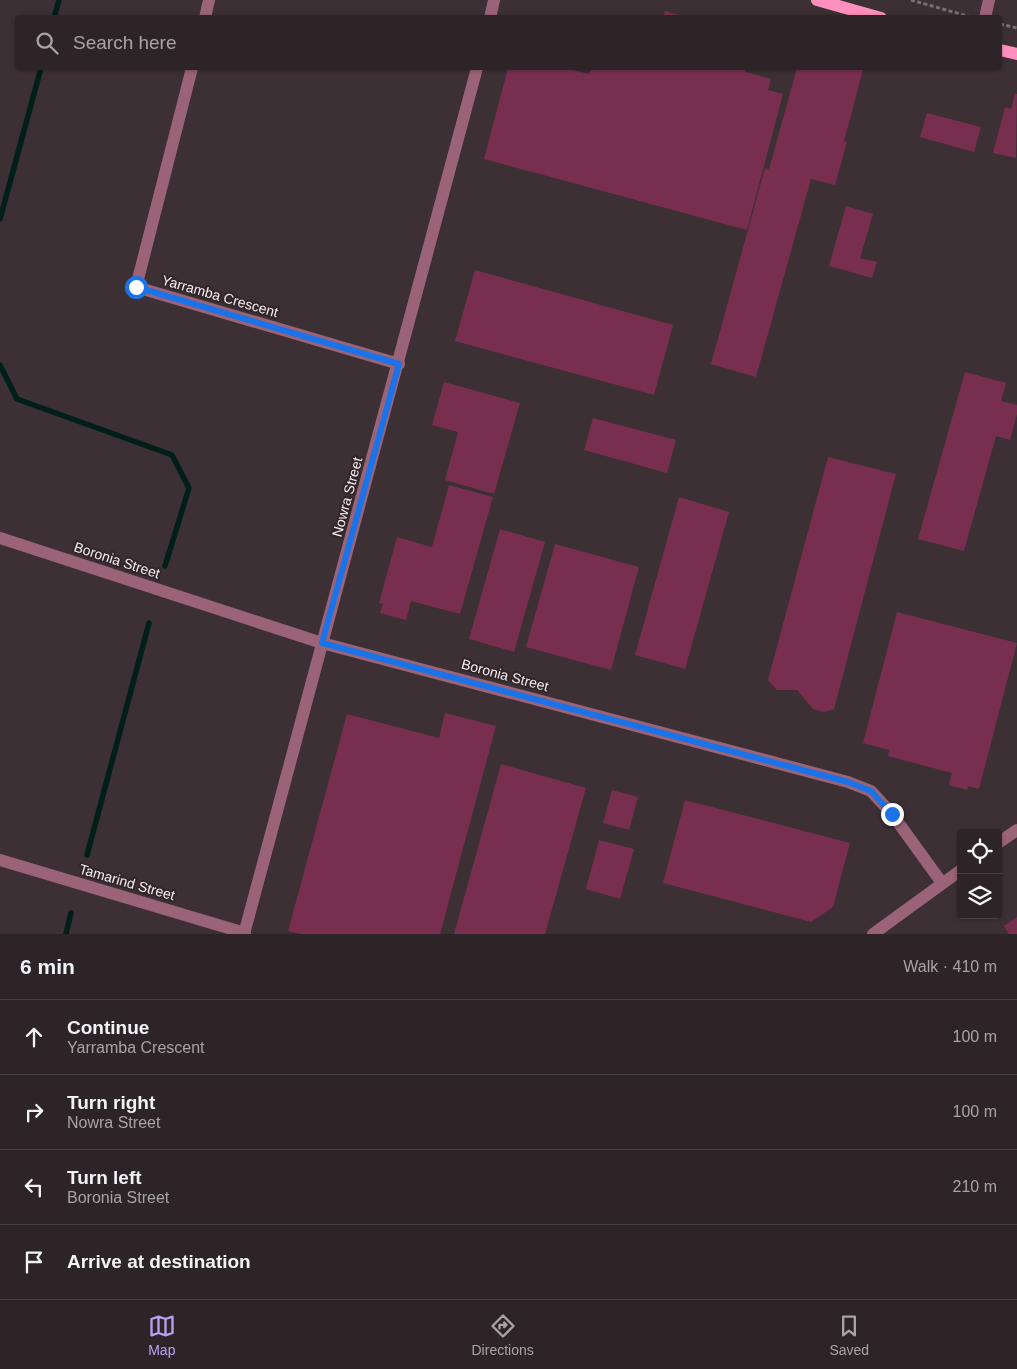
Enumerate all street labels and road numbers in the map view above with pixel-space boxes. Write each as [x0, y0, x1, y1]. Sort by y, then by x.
street label: Yarramba Crescent [160, 272, 280, 320]
street label: Nowra Street [329, 455, 365, 539]
street label: Boronia Street [72, 539, 162, 581]
street label: Boronia Street [460, 656, 550, 694]
street label: Tamarind Street [77, 861, 177, 903]

